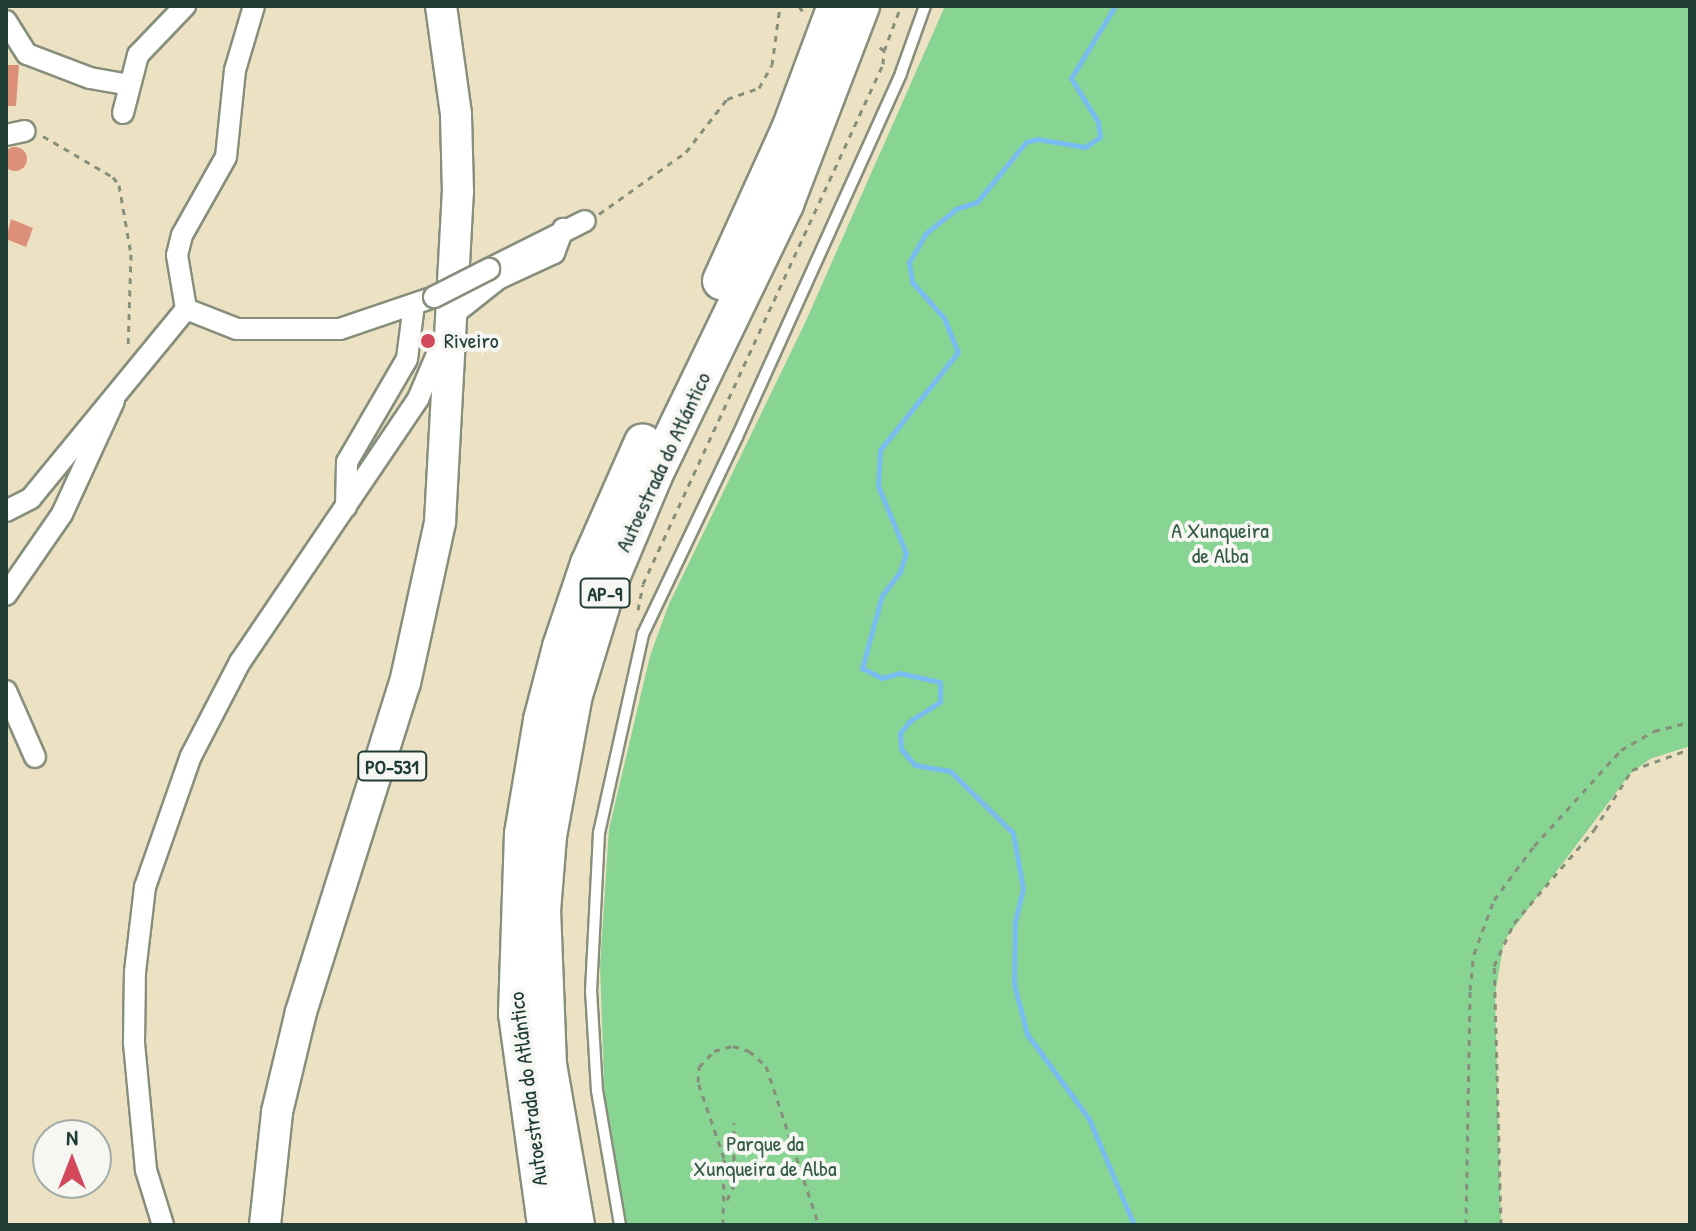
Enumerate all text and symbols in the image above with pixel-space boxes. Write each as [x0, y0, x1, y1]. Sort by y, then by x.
place label: Riveiro [444, 328, 499, 354]
marker: Riveiro [419, 332, 437, 350]
street label: Autoestrada do Atlántico [610, 368, 716, 556]
park label: A Xunqueira de Alba [1171, 517, 1269, 568]
road number: AP-9 [579, 577, 631, 609]
road number: PO-531 [356, 750, 428, 782]
street label: Autoestrada do Atlántico [503, 990, 553, 1188]
north arrow [32, 1119, 112, 1199]
text: N [66, 1122, 78, 1152]
park label: Parque da Xunqueira de Alba [693, 1130, 837, 1182]

